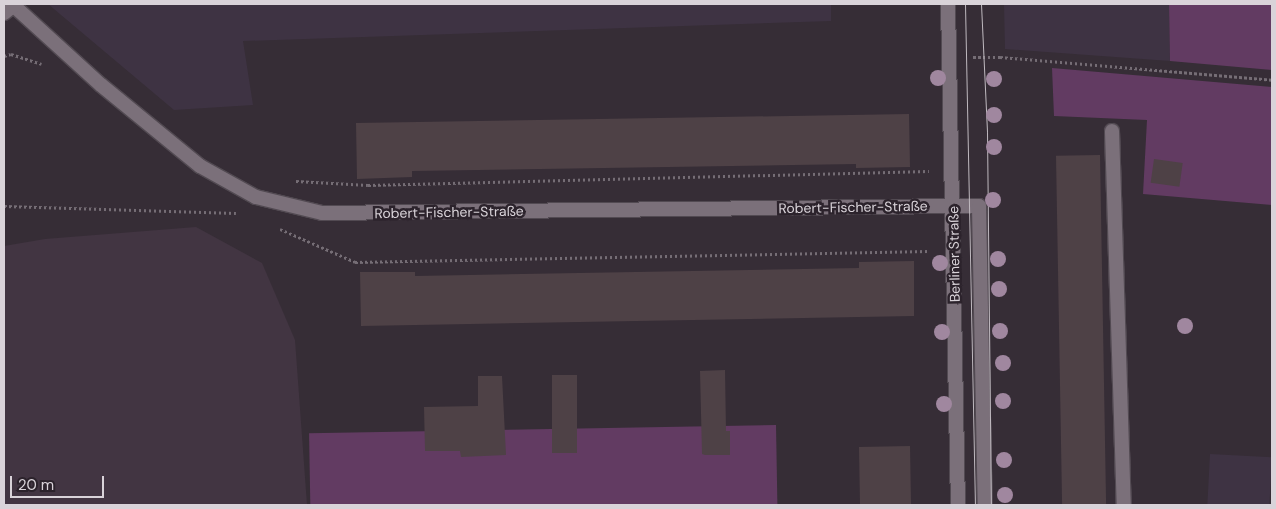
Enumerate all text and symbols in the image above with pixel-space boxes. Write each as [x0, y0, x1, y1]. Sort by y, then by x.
street label: Robert-Fischer-Straße [778, 197, 928, 217]
street label: Robert-Fischer-Straße [374, 202, 524, 222]
street label: Berliner Straße [945, 206, 963, 302]
scale bar [12, 466, 106, 498]
text: 20 m [18, 475, 54, 495]

